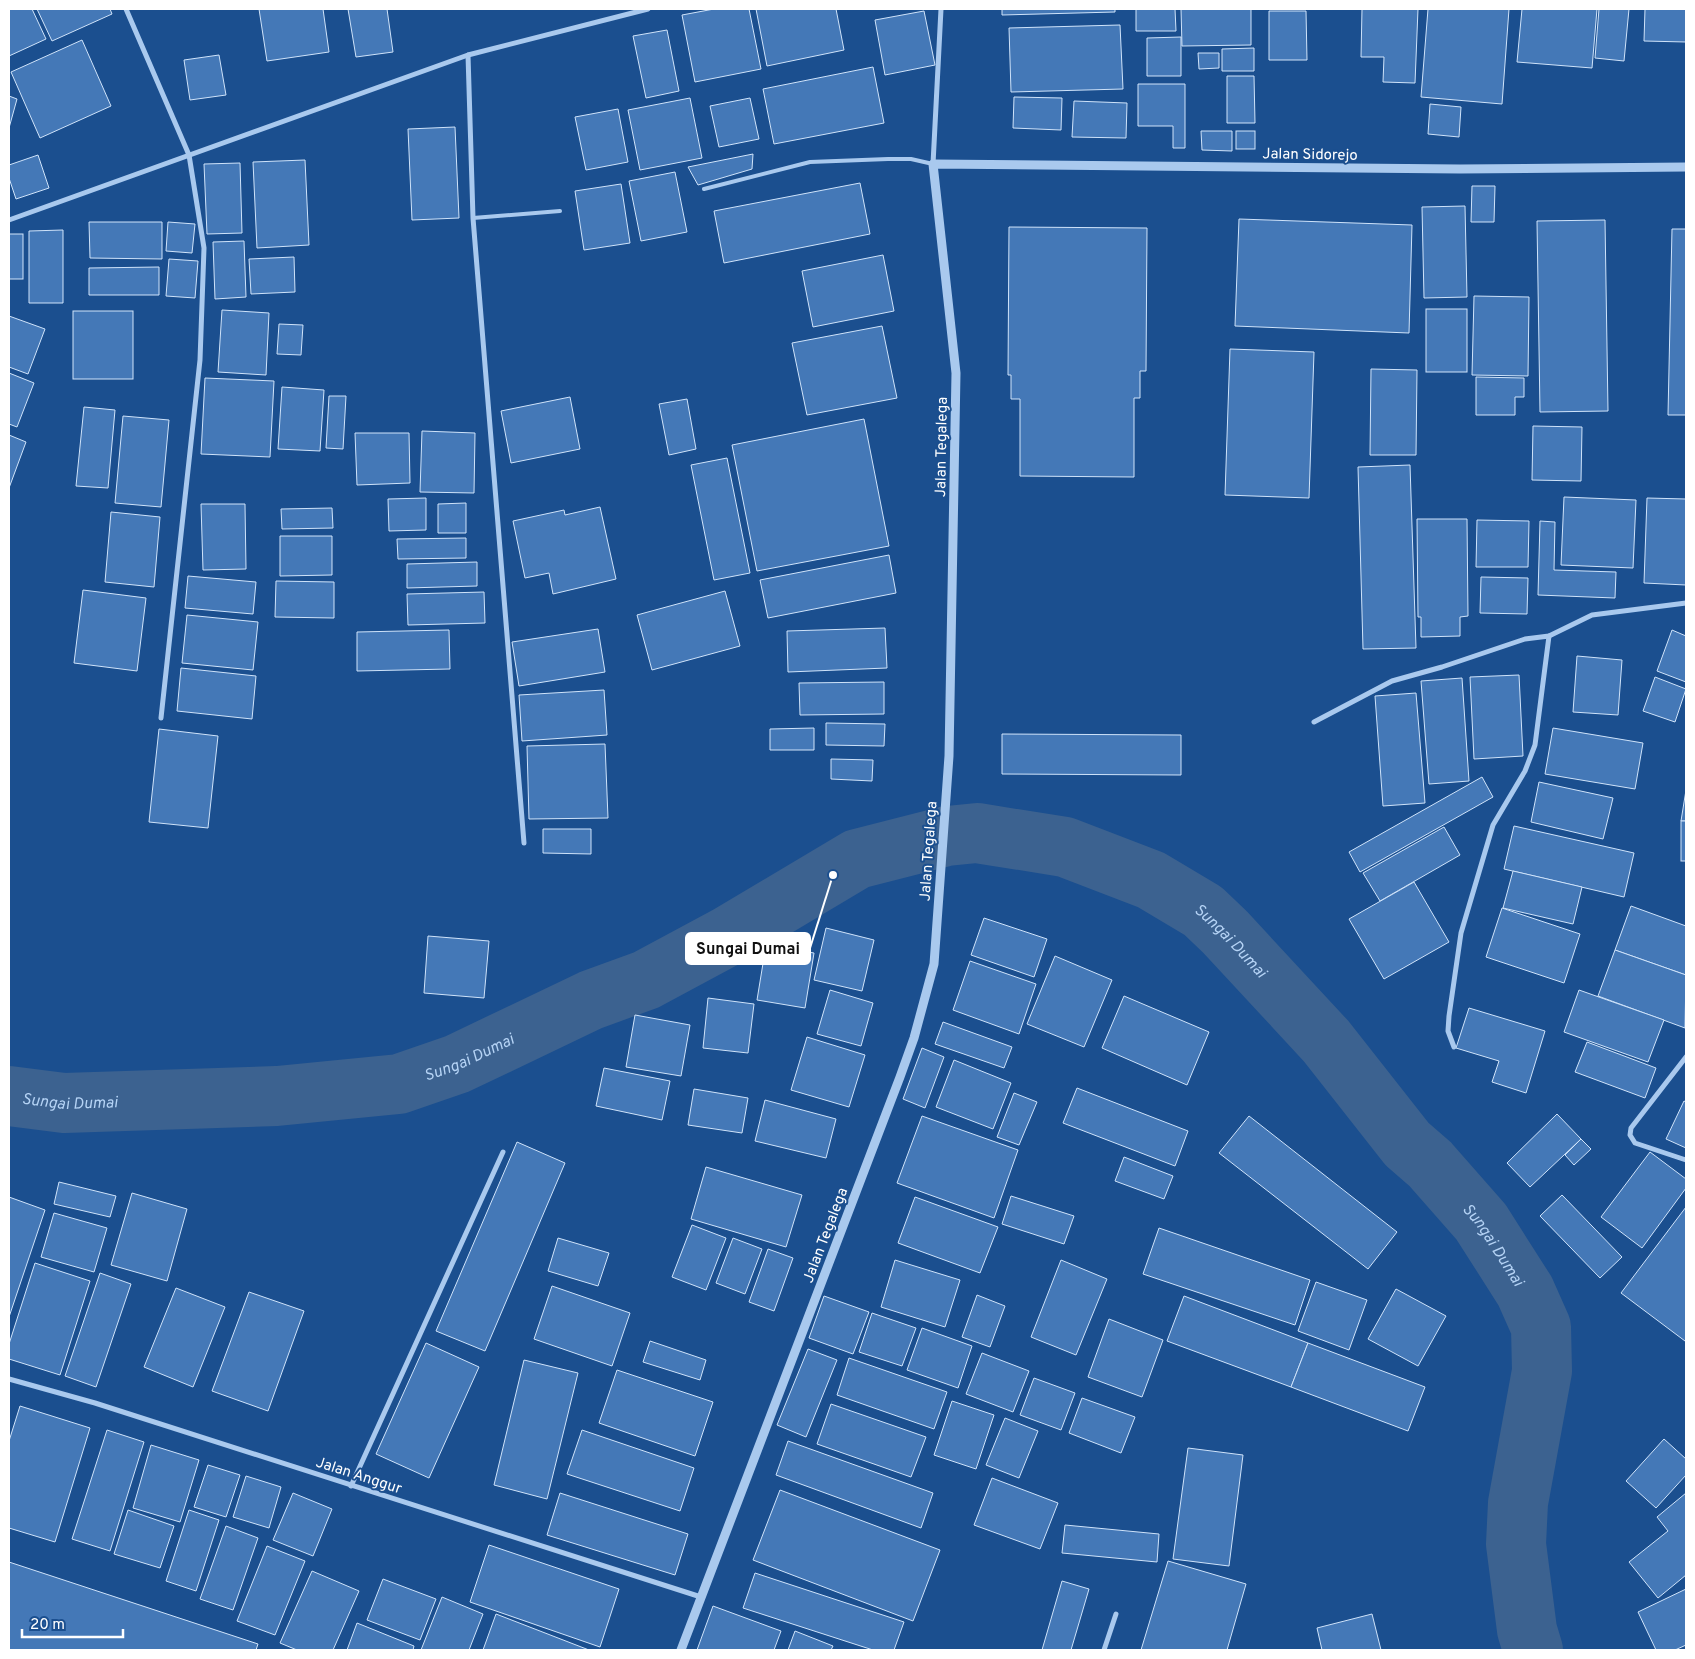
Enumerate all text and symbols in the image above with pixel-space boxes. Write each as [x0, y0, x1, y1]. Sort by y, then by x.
street label: Jalan Sidorejo [1262, 145, 1358, 166]
street label: Jalan Tegalega [932, 397, 953, 497]
street label: Jalan Tegalega [917, 800, 942, 902]
water label: Sungai Dumai [1190, 900, 1271, 983]
callout: Sungai Dumai [686, 933, 810, 964]
text: Sungai Dumai [696, 940, 800, 960]
water label: Sungai Dumai [422, 1030, 519, 1087]
water label: Sungai Dumai [20, 1090, 119, 1115]
street label: Jalan Tegalega [800, 1185, 853, 1286]
water label: Sungai Dumai [1457, 1200, 1528, 1291]
street label: Jalan Anggur [313, 1454, 404, 1499]
scale bar [22, 1606, 124, 1638]
text: 20 m [30, 1616, 65, 1635]

